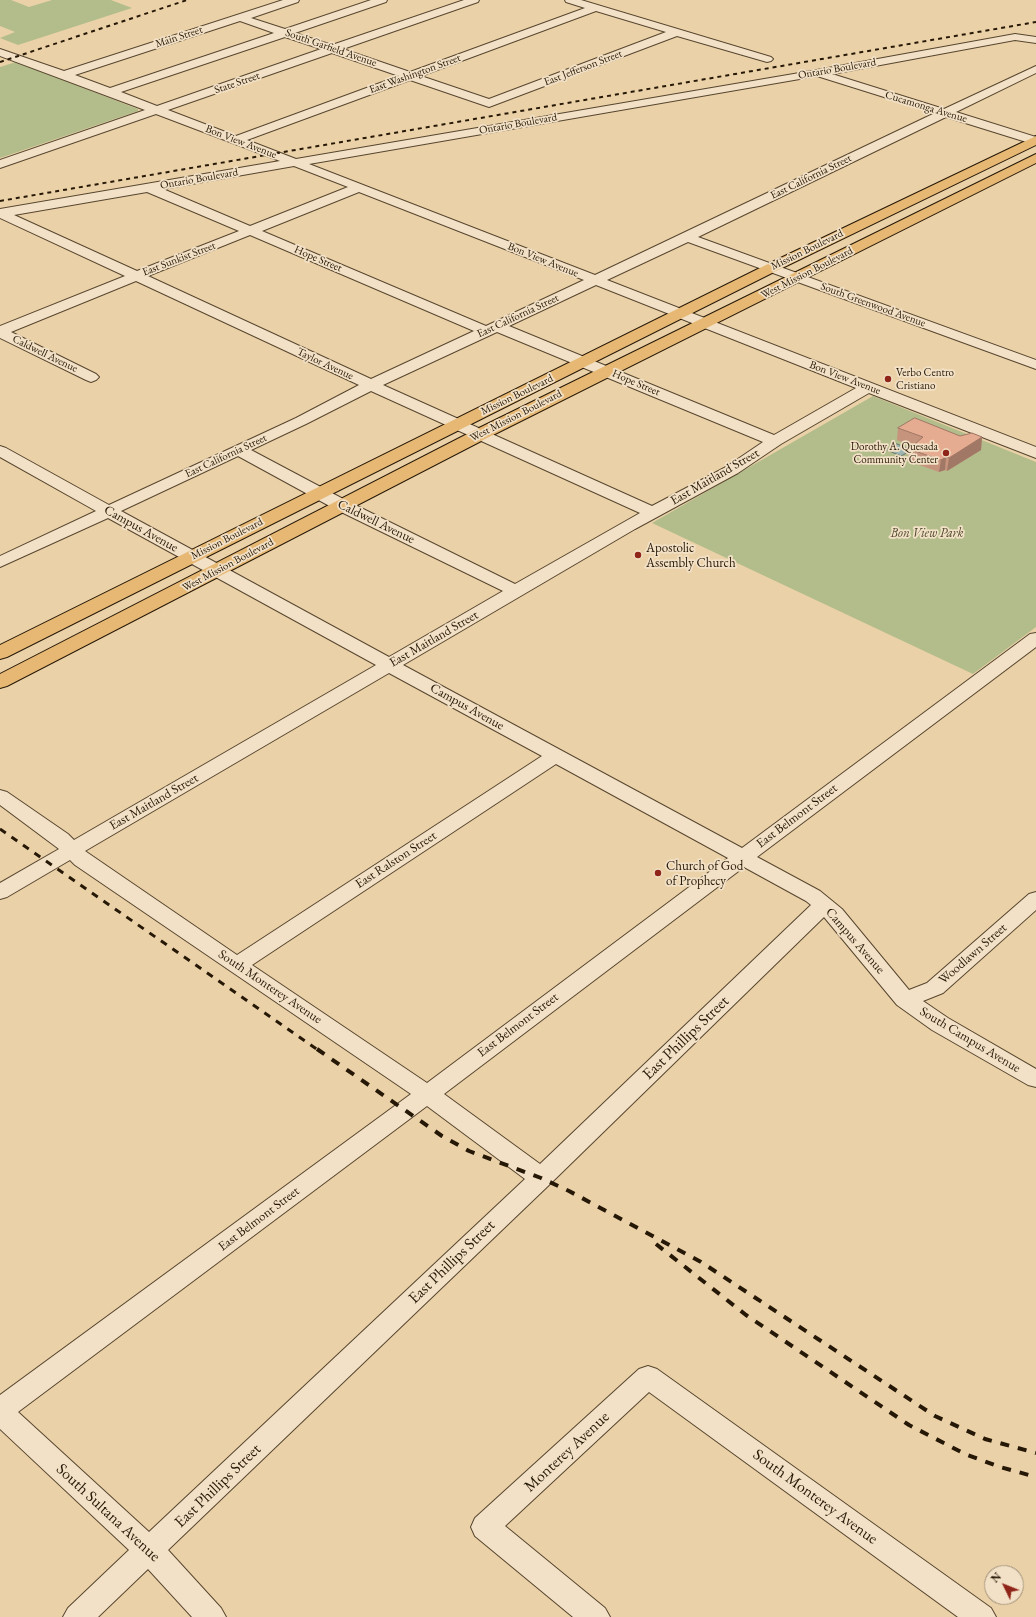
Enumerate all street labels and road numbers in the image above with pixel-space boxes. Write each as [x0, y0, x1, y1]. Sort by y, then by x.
street label: Main Street [154, 23, 204, 51]
street label: South Garfield Avenue [284, 26, 378, 70]
street label: East Jefferson Street [542, 47, 624, 89]
street label: East Washington Street [367, 51, 463, 97]
street label: Ontario Boulevard [797, 56, 877, 82]
street label: State Street [213, 69, 261, 97]
street label: Cucamonga Avenue [883, 88, 969, 126]
street label: Ontario Boulevard [478, 111, 558, 137]
street label: Bon View Avenue [203, 122, 279, 162]
street label: East California Street [768, 152, 854, 202]
street label: Ontario Boulevard [159, 166, 239, 192]
street label: Mission Boulevard [769, 227, 845, 273]
street label: East Sunkist Street [140, 239, 218, 279]
street label: Bon View Avenue [506, 240, 580, 280]
street label: Hope Street [292, 243, 344, 275]
street label: West Mission Boulevard [759, 244, 855, 302]
street label: South Greenwood Avenue [819, 280, 927, 330]
street label: East California Street [475, 291, 561, 341]
street label: Caldwell Avenue [10, 333, 80, 375]
street label: Taylor Avenue [295, 345, 355, 383]
street label: Bon View Avenue [807, 358, 883, 398]
street label: Hope Street [610, 367, 662, 399]
street label: Mission Boulevard [479, 372, 555, 418]
street label: West Mission Boulevard [468, 387, 564, 445]
street label: East California Street [183, 431, 269, 481]
street label: East Maitland Street [668, 445, 762, 509]
street label: Caldwell Avenue [335, 497, 417, 547]
street label: Campus Avenue [101, 502, 181, 556]
street label: Mission Boulevard [189, 515, 265, 563]
street label: West Mission Boulevard [180, 535, 276, 595]
street label: East Maitland Street [387, 607, 481, 671]
street label: Campus Avenue [427, 680, 507, 734]
street label: East Maitland Street [107, 770, 201, 834]
street label: East Belmont Street [753, 780, 841, 852]
street label: East Ralston Street [353, 828, 439, 892]
street label: Campus Avenue [822, 905, 888, 977]
street label: Woodlawn Street [936, 920, 1010, 988]
street label: South Monterey Avenue [215, 947, 325, 1027]
street label: East Belmont Street [474, 989, 562, 1061]
street label: East Phillips Street [639, 992, 733, 1084]
street label: South Campus Avenue [917, 1004, 1023, 1076]
street label: East Belmont Street [215, 1183, 303, 1255]
street label: East Phillips Street [405, 1216, 499, 1308]
street label: Monterey Avenue [520, 1408, 614, 1496]
street label: East Phillips Street [171, 1440, 265, 1532]
street label: South Monterey Avenue [749, 1445, 881, 1549]
street label: South Sultana Avenue [52, 1460, 164, 1566]

